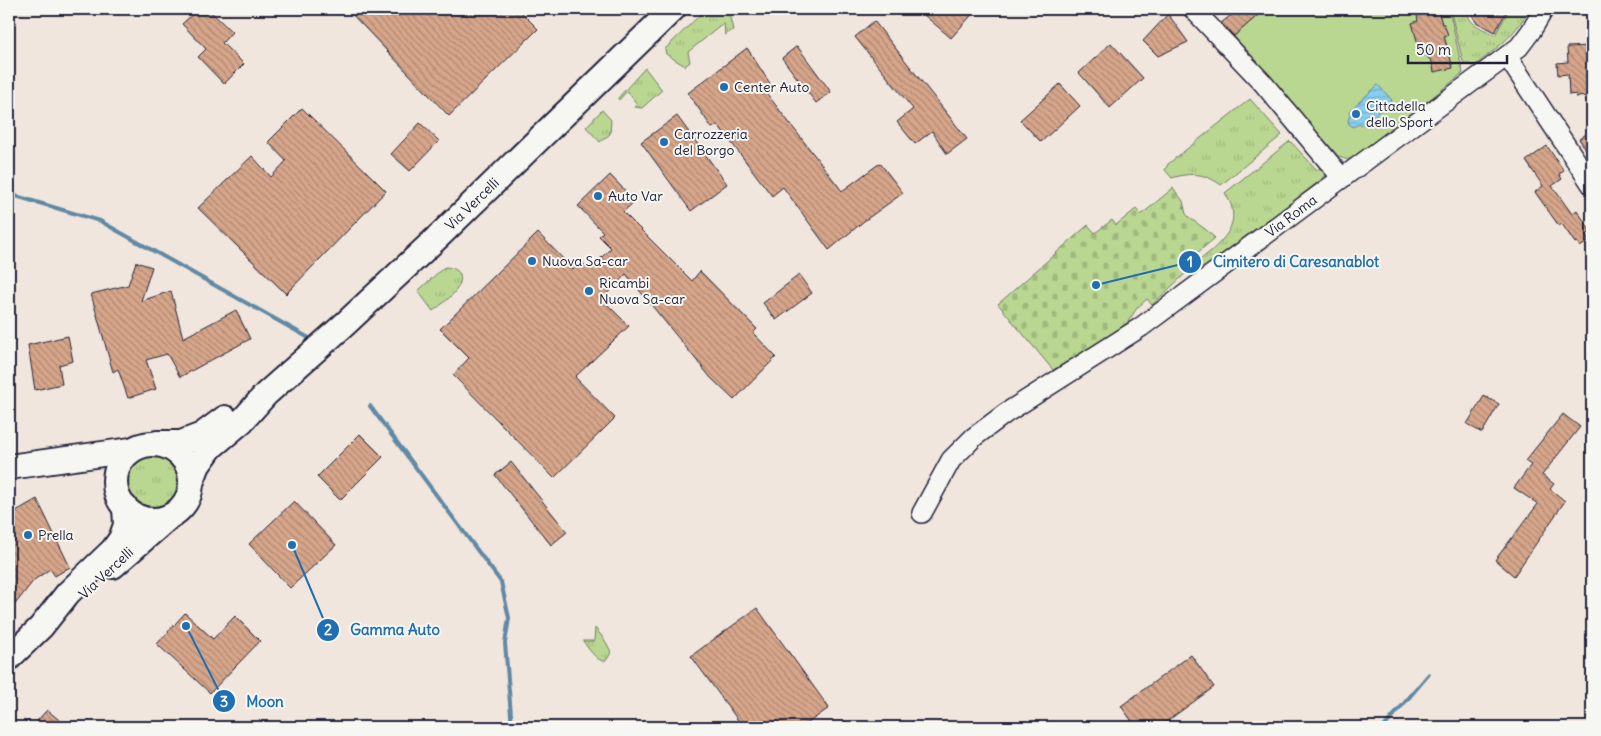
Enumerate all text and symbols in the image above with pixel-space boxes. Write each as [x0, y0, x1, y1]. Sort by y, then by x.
scale bar [1408, 32, 1507, 64]
text: 50 m [1416, 40, 1451, 59]
place label: Center Auto [734, 78, 809, 96]
marker: Center Auto [718, 81, 730, 93]
place label: Cittadella dello Sport [1366, 97, 1434, 131]
marker: Cittadella dello Sport [1350, 108, 1362, 120]
place label: Carrozzeria del Borgo [674, 125, 748, 159]
marker: Carrozzeria del Borgo [658, 136, 670, 148]
street label: Via Vercelli [441, 174, 503, 234]
place label: Auto Var [608, 187, 663, 205]
marker: Auto Var [592, 190, 604, 202]
street label: Via Roma [1262, 191, 1320, 241]
callout: Cimitero di Caresanablot [1178, 247, 1389, 277]
place label: Nuova Sa-car [542, 252, 628, 270]
text: 1 [1187, 252, 1193, 271]
text: Cimitero di Caresanablot [1213, 252, 1380, 271]
marker: Nuova Sa-car [526, 255, 538, 267]
place label: Ricambi Nuova Sa-car [599, 274, 685, 308]
marker: Ricambi Nuova Sa-car [583, 285, 595, 297]
place label: Prella [38, 526, 74, 544]
marker: Prella [22, 529, 34, 541]
street label: Via Vercelli [75, 543, 137, 603]
callout: Gamma Auto [315, 615, 450, 645]
text: 2 [324, 620, 332, 639]
text: Gamma Auto [350, 620, 440, 639]
callout: Moon [212, 686, 294, 716]
text: 3 [220, 692, 228, 711]
text: Moon [246, 692, 284, 711]

